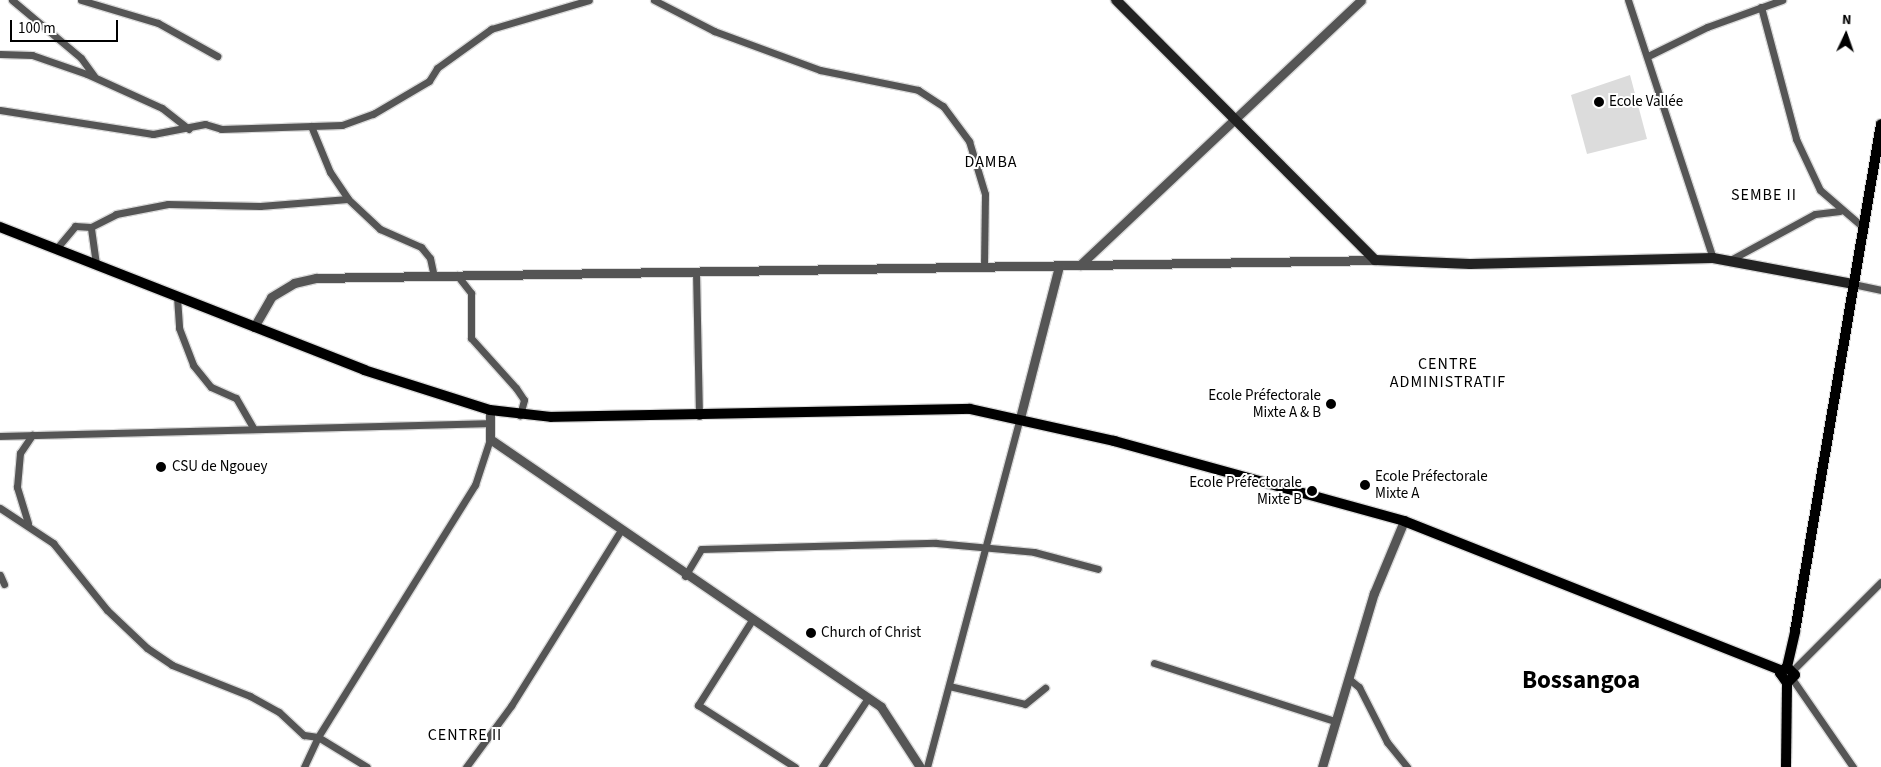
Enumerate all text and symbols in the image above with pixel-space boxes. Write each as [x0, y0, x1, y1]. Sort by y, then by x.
scale bar [12, 10, 120, 42]
north arrow [1821, 10, 1871, 60]
text: N [1842, 10, 1852, 30]
text: 100 m [18, 18, 56, 39]
place label: Ecole Vallée [1609, 93, 1683, 111]
marker: Ecole Vallée [1593, 96, 1605, 108]
district label: DAMBA [964, 152, 1018, 172]
district label: SEMBE II [1730, 185, 1798, 205]
district label: CENTRE ADMINISTRATIF [1388, 354, 1508, 392]
place label: Ecole Préfectorale Mixte A & B [1208, 386, 1321, 421]
marker: Ecole Préfectorale Mixte A & B [1325, 398, 1337, 410]
place label: CSU de Ngouey [172, 458, 268, 476]
marker: CSU de Ngouey [154, 460, 168, 474]
place label: Ecole Préfectorale Mixte A [1375, 467, 1488, 502]
place label: Ecole Préfectorale Mixte B [1189, 473, 1302, 508]
marker: Ecole Préfectorale Mixte A [1359, 479, 1371, 491]
marker: Ecole Préfectorale Mixte B [1306, 485, 1318, 497]
place label: Church of Christ [821, 624, 921, 642]
marker: Church of Christ [805, 627, 817, 639]
district label: Bossangoa [1522, 665, 1640, 695]
district label: CENTRE II [427, 725, 503, 745]

